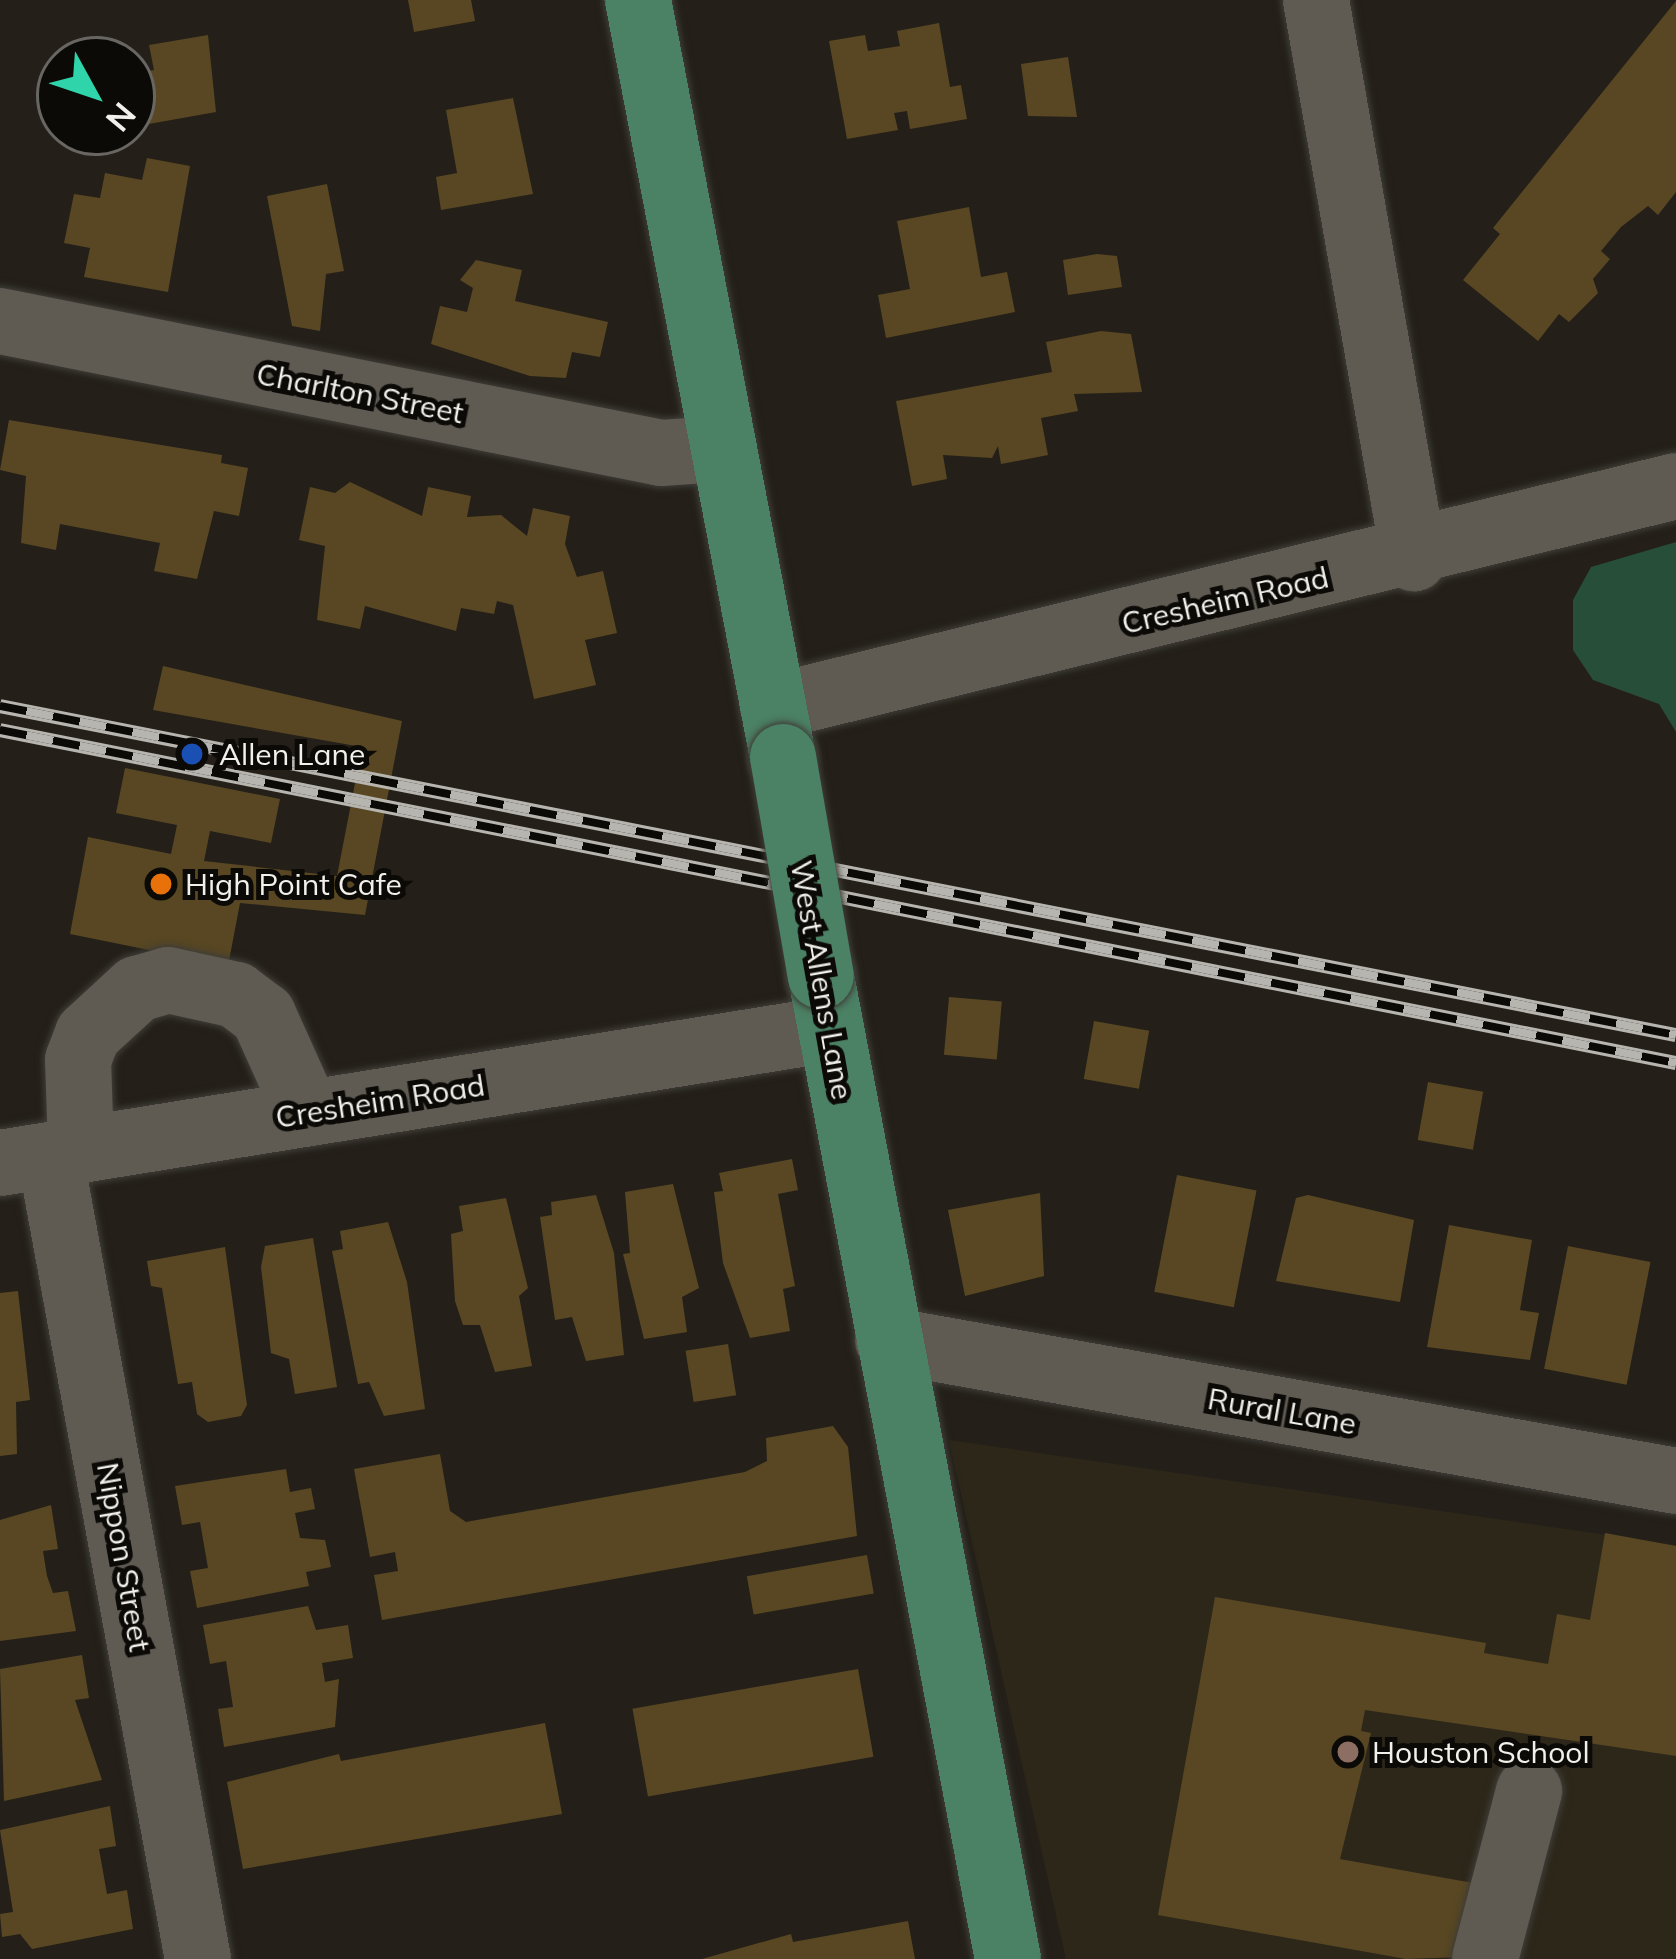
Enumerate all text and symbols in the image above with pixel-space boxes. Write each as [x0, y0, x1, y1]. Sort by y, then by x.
north arrow [36, 36, 156, 156]
text: N [98, 95, 145, 140]
street label: Charlton Street [254, 355, 466, 431]
street label: Cresheim Road [1118, 559, 1332, 641]
place label: Allen Lane [219, 736, 365, 772]
marker: Allen Lane [176, 738, 208, 770]
street label: West Allens Lane [783, 858, 861, 1102]
place label: High Point Cafe [185, 866, 402, 902]
marker: High Point Cafe [148, 871, 174, 897]
street label: Cresheim Road [273, 1067, 487, 1135]
street label: Rural Lane [1205, 1380, 1359, 1442]
street label: Nippon Street [90, 1460, 158, 1654]
place label: Houston School [1372, 1734, 1590, 1770]
marker: Houston School [1335, 1739, 1361, 1765]

